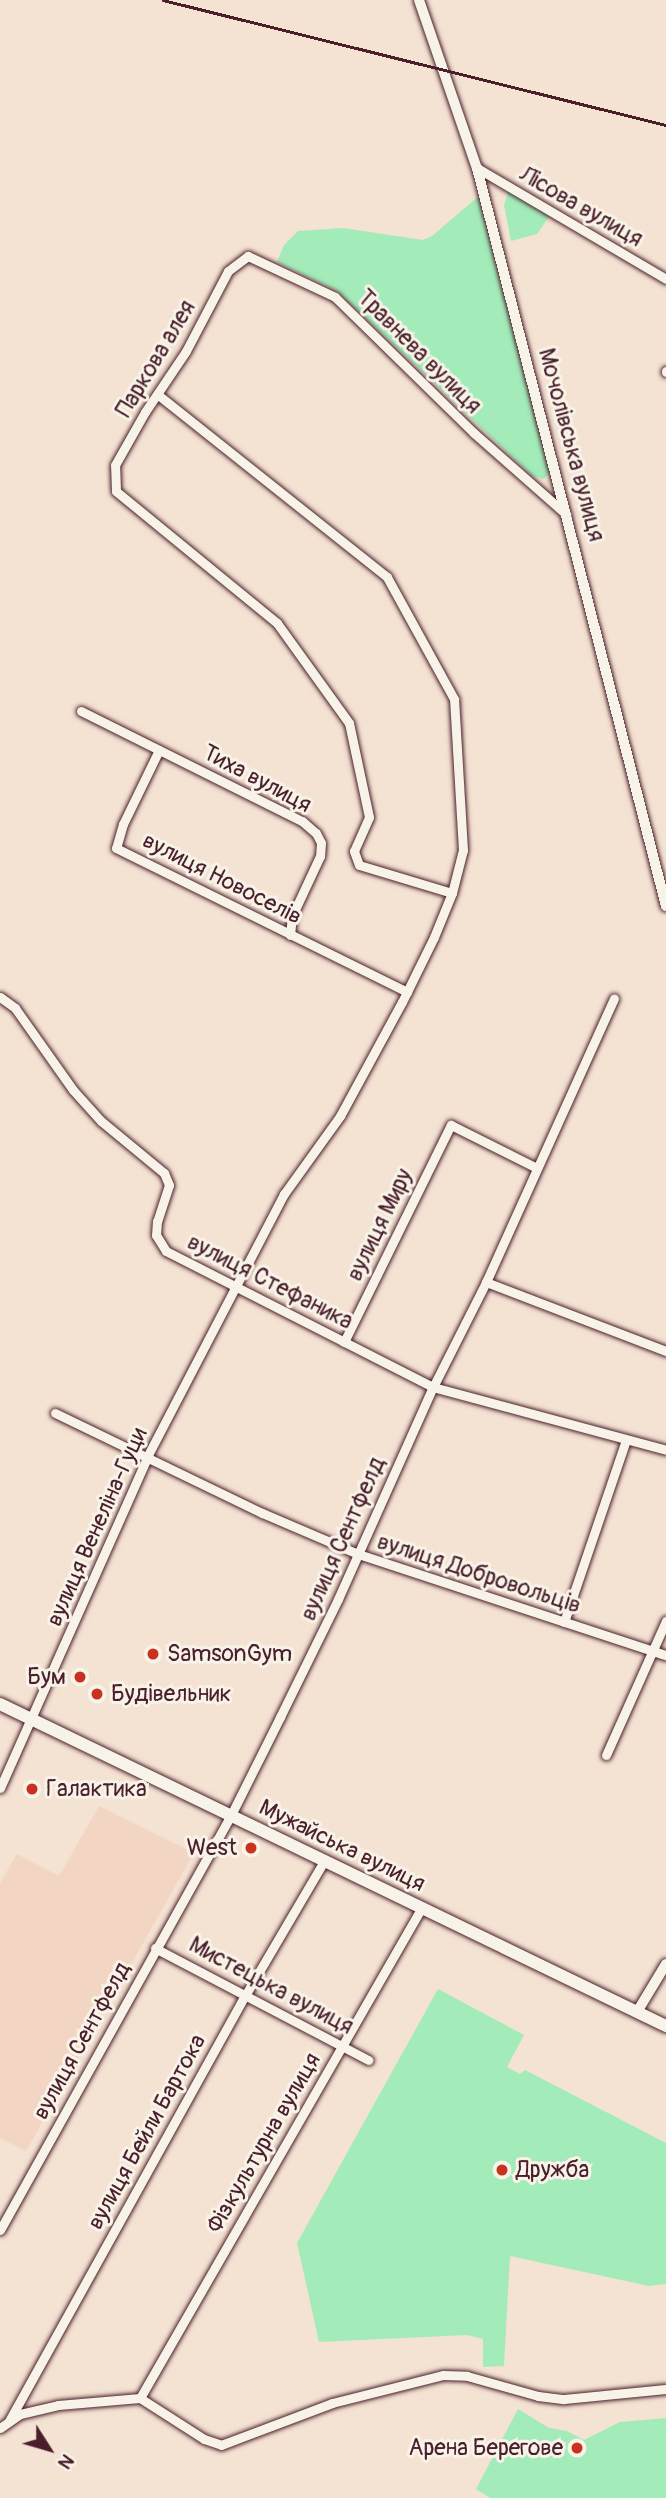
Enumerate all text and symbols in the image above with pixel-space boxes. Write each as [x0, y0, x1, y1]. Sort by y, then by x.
street label: Лісова вулиця [515, 161, 647, 253]
street label: Травнева вулиця [351, 284, 487, 420]
street label: Паркова алея [110, 296, 202, 422]
street label: Мочолівська вулиця [532, 345, 610, 545]
street label: Тиха вулиця [198, 739, 316, 819]
street label: вулиця Новоселів [138, 827, 306, 931]
street label: вулиця Миру [341, 1164, 419, 1286]
street label: вулиця Стефаника [183, 1228, 357, 1336]
street label: вулиця Венеліна-Гуци [41, 1423, 153, 1631]
street label: вулиця Сентфелд [295, 1453, 391, 1625]
street label: вулиця Добровольців [374, 1528, 584, 1620]
place label: SamsonGym [167, 1640, 292, 1668]
marker: SamsonGym [145, 1646, 161, 1662]
place label: Бум [27, 1663, 66, 1691]
marker: Бум [72, 1669, 88, 1685]
place label: Будівельник [111, 1680, 231, 1708]
marker: Будівельник [89, 1686, 105, 1702]
place label: Галактика [46, 1775, 147, 1803]
marker: Галактика [24, 1781, 40, 1797]
street label: Мужайська вулиця [254, 1794, 430, 1898]
place label: West [186, 1834, 237, 1862]
marker: West [243, 1840, 259, 1856]
street label: Мистецька вулиця [184, 1931, 358, 2041]
street label: вулиця Сентфелд [27, 1957, 137, 2125]
street label: вулиця Бейли Бартока [82, 2030, 212, 2234]
street label: Фізкультурна вулиця [201, 2048, 327, 2238]
place label: Дружба [516, 2156, 589, 2184]
marker: Дружба [494, 2162, 510, 2178]
north arrow [14, 2414, 84, 2484]
place label: Арена Берегове [409, 2434, 563, 2462]
marker: Арена Берегове [569, 2440, 585, 2456]
text: N [52, 2449, 79, 2474]

